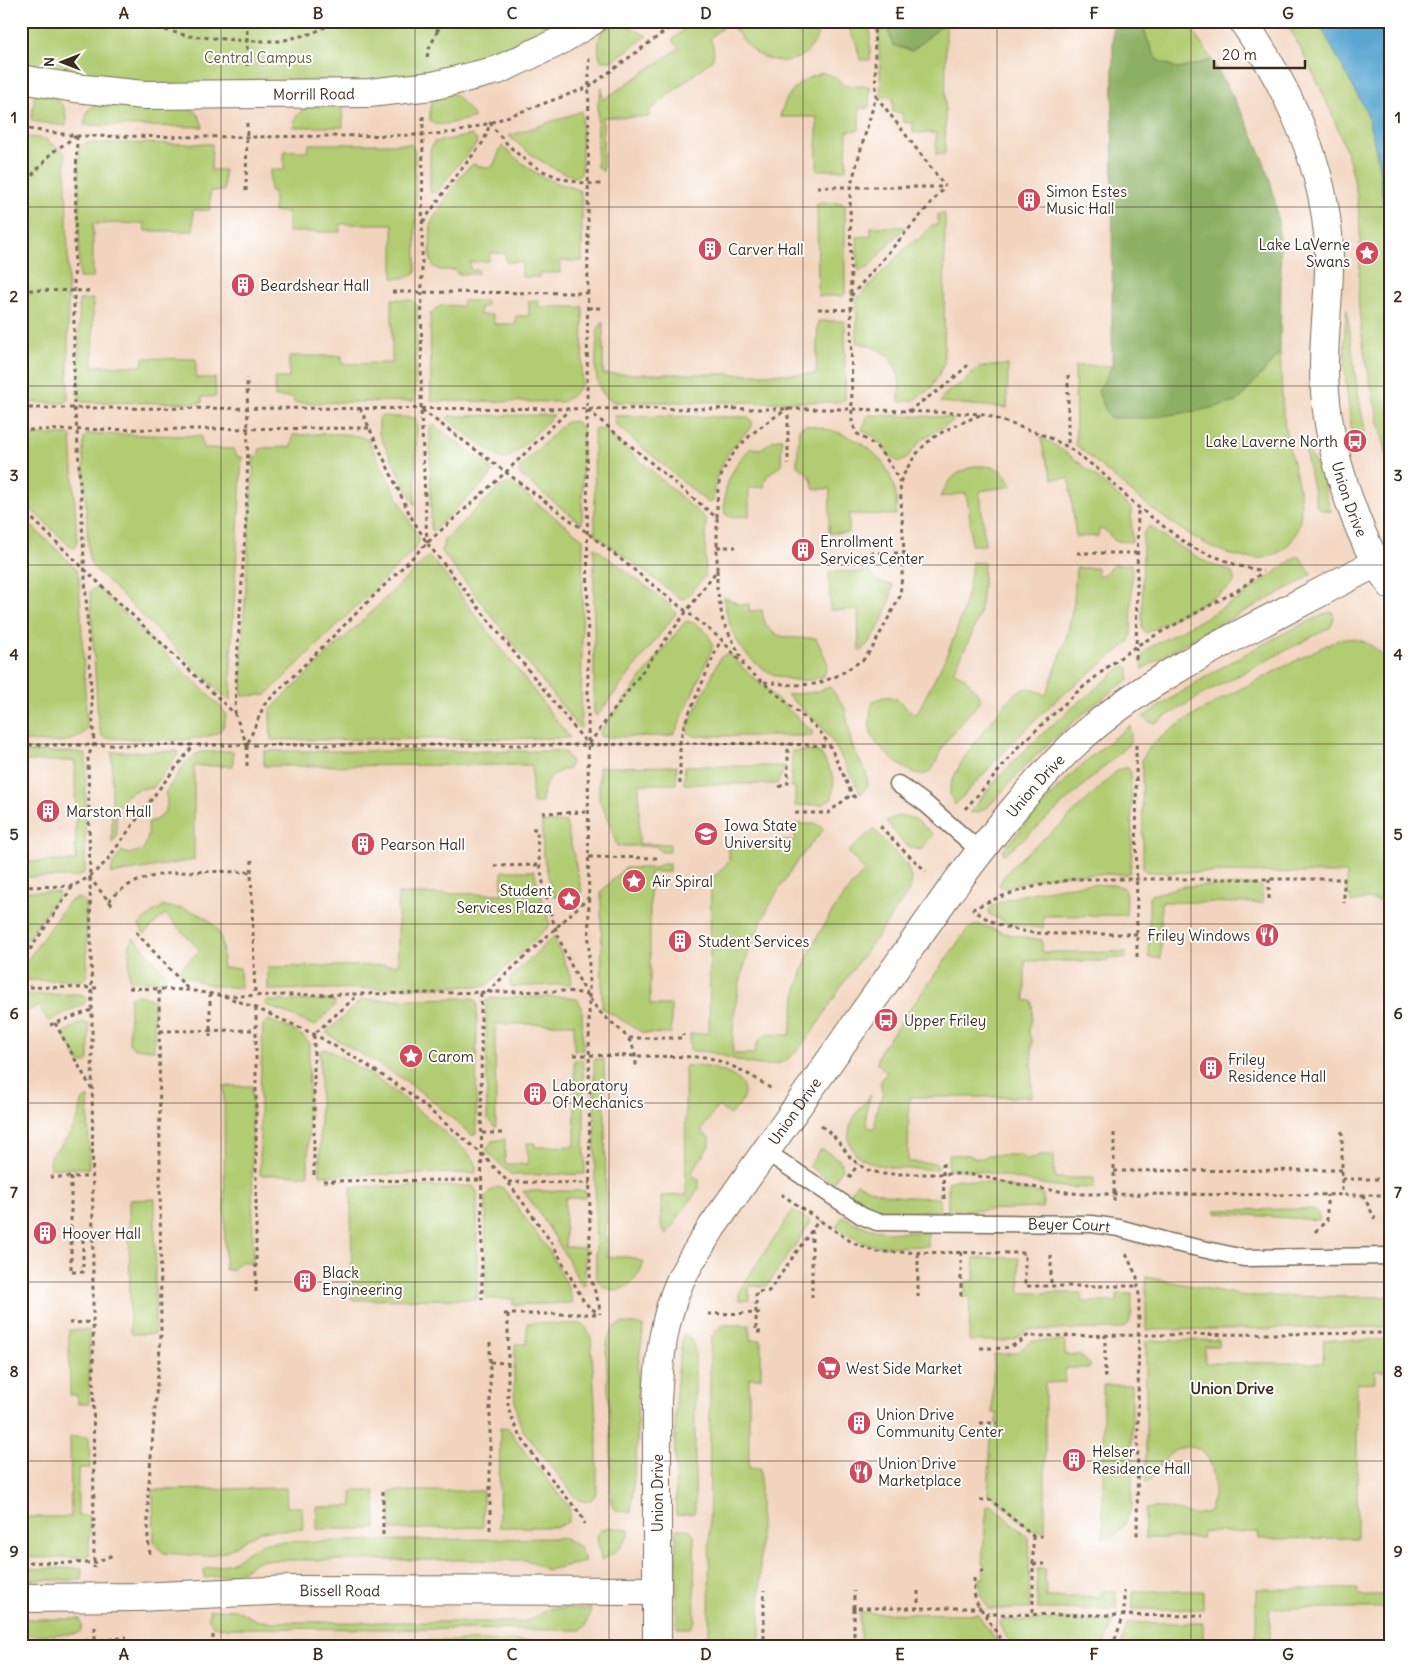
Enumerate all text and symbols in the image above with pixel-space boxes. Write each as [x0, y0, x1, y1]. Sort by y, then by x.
text: A [119, 3, 129, 23]
text: B [313, 3, 324, 23]
text: C [507, 3, 518, 23]
text: D [700, 3, 712, 23]
text: E [895, 3, 905, 23]
text: F [1089, 3, 1099, 23]
text: G [1282, 3, 1294, 23]
north arrow [38, 38, 88, 88]
scale bar [1214, 38, 1306, 70]
text: 20 m [1222, 45, 1257, 64]
park label: Central Campus [204, 48, 312, 67]
text: N [40, 57, 58, 67]
street label: Morrill Road [273, 84, 355, 103]
text: 1 [11, 107, 17, 127]
text: 1 [1395, 107, 1401, 127]
place label: Simon Estes Music Hall [1046, 182, 1127, 218]
building icon: Simon Estes Music Hall [1016, 187, 1042, 213]
place label: Lake LaVerne Swans [1258, 235, 1350, 271]
building icon: Carver Hall [697, 236, 723, 262]
place label: Carver Hall [728, 240, 804, 259]
place icon: Lake LaVerne Swans [1354, 240, 1380, 266]
building icon: Beardshear Hall [230, 272, 256, 298]
place label: Beardshear Hall [260, 276, 369, 295]
text: 2 [10, 286, 19, 306]
text: 2 [1394, 286, 1403, 306]
bus stop icon: Lake Laverne North [1342, 428, 1368, 454]
place label: Lake Laverne North [1205, 432, 1338, 451]
street label: Union Drive [1328, 459, 1372, 539]
text: 3 [9, 465, 19, 485]
text: 3 [1393, 465, 1403, 485]
place label: Enrollment Services Center [820, 532, 924, 568]
building icon: Enrollment Services Center [790, 537, 816, 563]
text: 4 [9, 644, 19, 664]
text: 4 [1393, 644, 1403, 664]
street label: Union Drive [1002, 750, 1068, 821]
building icon: Marston Hall [35, 798, 61, 824]
place label: Marston Hall [66, 802, 151, 821]
place label: Iowa State University [724, 816, 797, 852]
school or university icon: Iowa State University [693, 821, 719, 847]
text: 5 [9, 824, 19, 844]
text: 5 [1393, 824, 1403, 844]
building icon: Pearson Hall [350, 831, 376, 857]
place label: Pearson Hall [380, 835, 465, 854]
place icon: Air Spiral [621, 868, 647, 894]
place label: Air Spiral [652, 872, 713, 891]
place label: Student Services Plaza [456, 881, 552, 917]
place icon: Student Services Plaza [556, 886, 582, 912]
restaurant icon: Friley Windows [1254, 922, 1280, 948]
place label: Friley Windows [1148, 926, 1250, 945]
building icon: Student Services [667, 928, 693, 954]
place label: Student Services [698, 932, 809, 951]
text: 6 [9, 1003, 19, 1023]
text: 6 [1393, 1003, 1403, 1023]
bus stop icon: Upper Friley [873, 1007, 899, 1033]
place label: Upper Friley [904, 1011, 986, 1030]
place icon: Carom [398, 1043, 424, 1069]
place label: Carom [428, 1047, 474, 1066]
place label: Friley Residence Hall [1228, 1050, 1326, 1086]
building icon: Friley Residence Hall [1198, 1055, 1224, 1081]
street label: Union Drive [764, 1073, 825, 1148]
place label: Laboratory Of Mechanics [552, 1076, 644, 1112]
building icon: Laboratory Of Mechanics [522, 1081, 548, 1107]
text: 7 [10, 1182, 18, 1202]
text: 7 [1394, 1182, 1402, 1202]
street label: Beyer Court [1028, 1214, 1111, 1236]
building icon: Hoover Hall [32, 1220, 58, 1246]
place label: Hoover Hall [62, 1224, 141, 1243]
place label: Black Engineering [322, 1263, 403, 1299]
building icon: Black Engineering [292, 1268, 318, 1294]
supermarket icon: West Side Market [816, 1355, 842, 1381]
place label: West Side Market [846, 1359, 962, 1378]
text: 8 [9, 1361, 19, 1381]
text: 8 [1393, 1361, 1403, 1381]
district label: Union Drive [1190, 1378, 1274, 1398]
place label: Union Drive Community Center [876, 1405, 1004, 1441]
building icon: Union Drive Community Center [846, 1410, 872, 1436]
place label: Helser Residence Hall [1092, 1442, 1190, 1478]
building icon: Helser Residence Hall [1061, 1447, 1087, 1473]
street label: Union Drive [648, 1454, 667, 1532]
place label: Union Drive Marketplace [878, 1454, 961, 1490]
restaurant icon: Union Drive Marketplace [848, 1459, 874, 1485]
text: 9 [9, 1541, 19, 1561]
text: 9 [1393, 1541, 1403, 1561]
street label: Bissell Road [300, 1581, 380, 1600]
text: A [119, 1644, 129, 1664]
text: B [313, 1644, 324, 1664]
text: C [507, 1644, 518, 1664]
text: D [700, 1644, 712, 1664]
text: E [895, 1644, 905, 1664]
text: F [1089, 1644, 1099, 1664]
text: G [1282, 1644, 1294, 1664]

